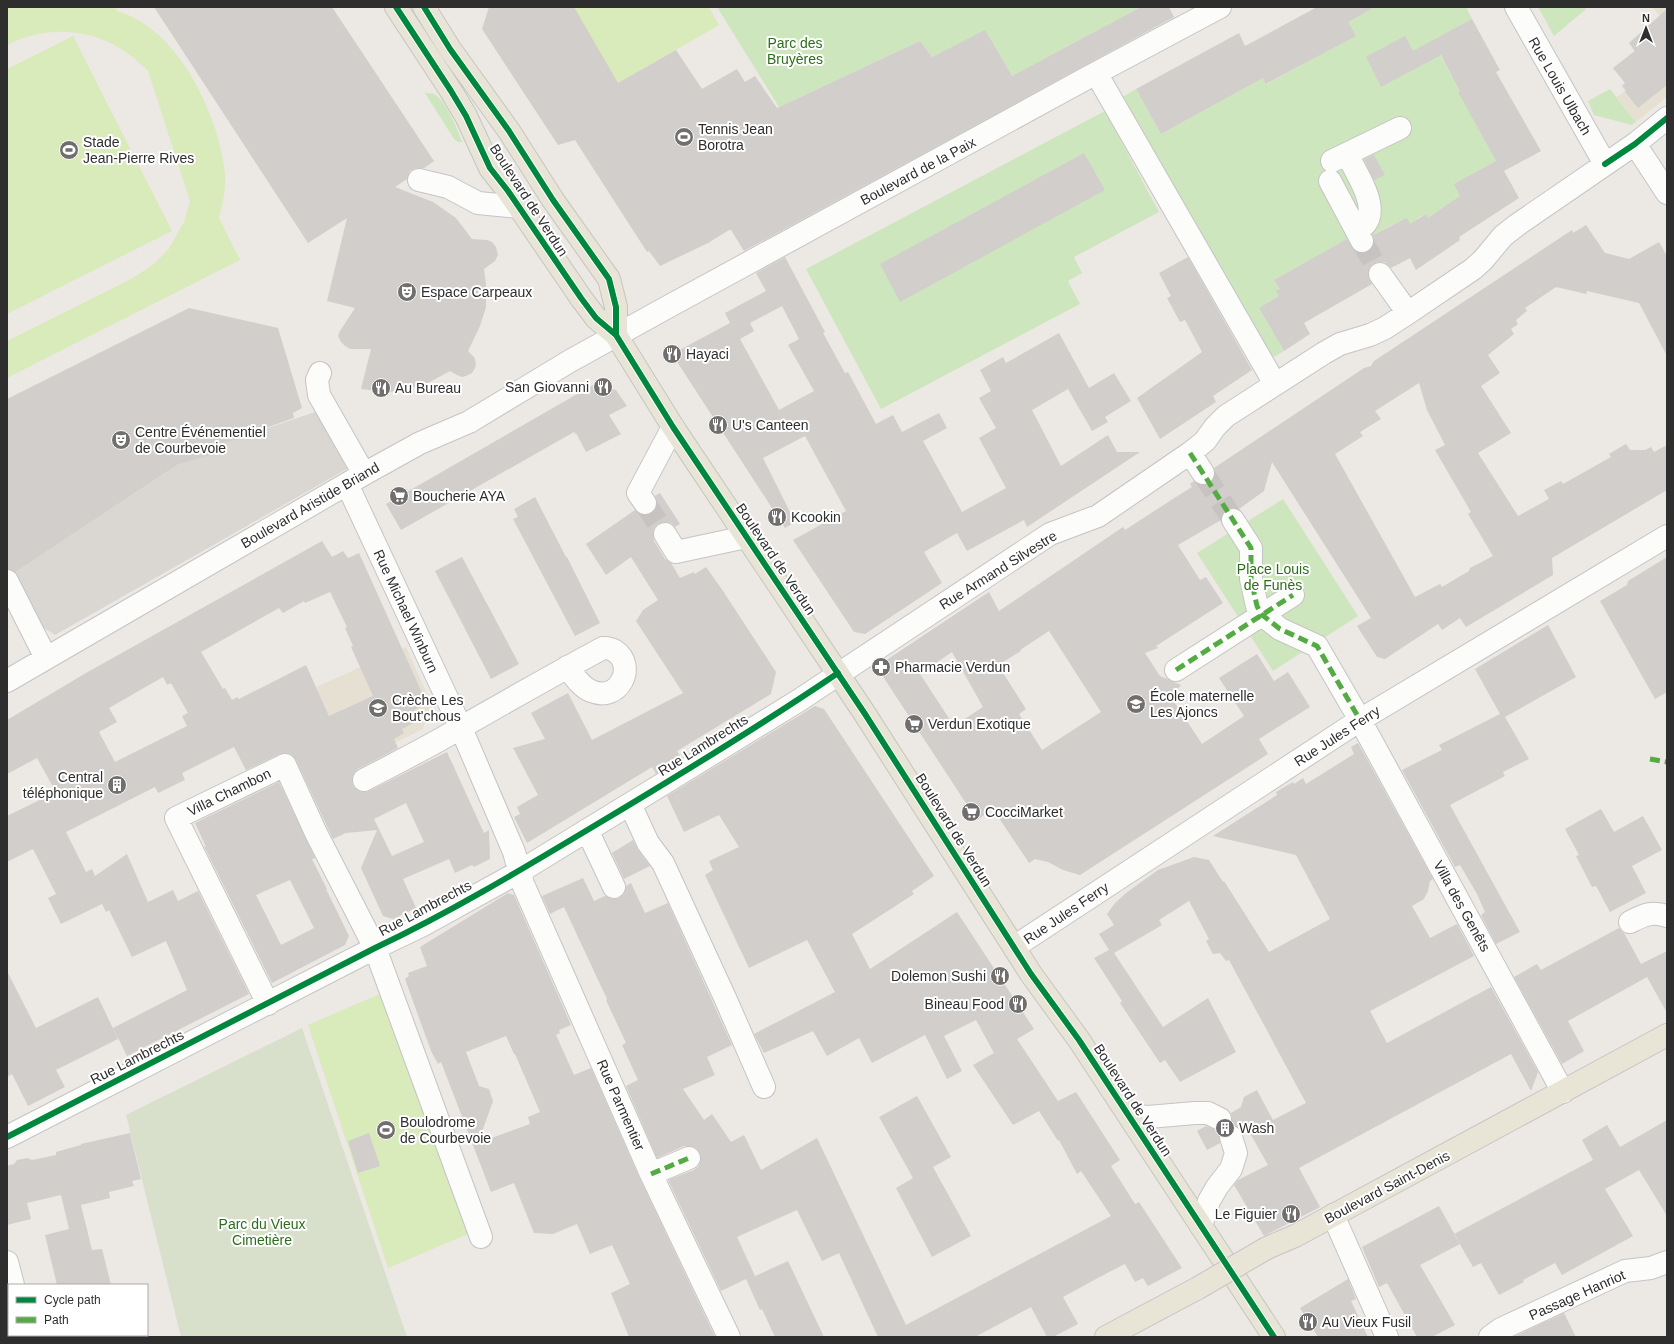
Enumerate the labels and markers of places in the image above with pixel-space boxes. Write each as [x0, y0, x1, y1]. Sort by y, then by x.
place label: Tennis Jean Borotra [698, 121, 773, 153]
sports icon: Tennis Jean Borotra [673, 126, 695, 148]
place label: Stade Jean-Pierre Rives [83, 134, 194, 166]
sports icon: Stade Jean-Pierre Rives [58, 139, 80, 161]
theatre icon: Espace Carpeaux [396, 281, 418, 303]
place label: Espace Carpeaux [421, 284, 532, 300]
restaurant icon: Hayaci [661, 343, 683, 365]
place label: Hayaci [686, 346, 729, 362]
restaurant icon: San Giovanni [592, 376, 614, 398]
restaurant icon: Au Bureau [370, 377, 392, 399]
place label: San Giovanni [505, 379, 589, 395]
place label: Au Bureau [395, 380, 461, 396]
restaurant icon: U's Canteen [707, 414, 729, 436]
place label: U's Canteen [732, 417, 809, 433]
place label: Centre Événementiel de Courbevoie [135, 424, 266, 456]
theatre icon: Centre Événementiel de Courbevoie [110, 429, 132, 451]
supermarket icon: Boucherie AYA [388, 485, 410, 507]
place label: Boucherie AYA [413, 488, 506, 504]
restaurant icon: Kcookin [766, 506, 788, 528]
place label: Kcookin [791, 509, 841, 525]
pharmacy icon: Pharmacie Verdun [870, 656, 892, 678]
place label: Pharmacie Verdun [895, 659, 1010, 675]
place label: École maternelle Les Ajoncs [1150, 688, 1254, 720]
place label: Crèche Les Bout'chous [392, 692, 464, 724]
school or university icon: École maternelle Les Ajoncs [1125, 693, 1147, 715]
school or university icon: Crèche Les Bout'chous [367, 697, 389, 719]
supermarket icon: Verdun Exotique [903, 713, 925, 735]
place label: Verdun Exotique [928, 716, 1031, 732]
place label: Central téléphonique [23, 769, 103, 801]
building icon: Central téléphonique [106, 774, 128, 796]
supermarket icon: CocciMarket [960, 801, 982, 823]
place label: CocciMarket [985, 804, 1063, 820]
restaurant icon: Dolemon Sushi [989, 965, 1011, 987]
place label: Dolemon Sushi [891, 968, 986, 984]
restaurant icon: Bineau Food [1007, 993, 1029, 1015]
place label: Bineau Food [925, 996, 1004, 1012]
place label: Boulodrome de Courbevoie [400, 1114, 491, 1146]
building icon: Wash [1214, 1117, 1236, 1139]
sports icon: Boulodrome de Courbevoie [375, 1119, 397, 1141]
place label: Wash [1239, 1120, 1274, 1136]
restaurant icon: Le Figuier [1280, 1203, 1302, 1225]
place label: Le Figuier [1215, 1206, 1277, 1222]
restaurant icon: Au Vieux Fusil [1297, 1311, 1319, 1333]
place label: Au Vieux Fusil [1322, 1314, 1411, 1330]

